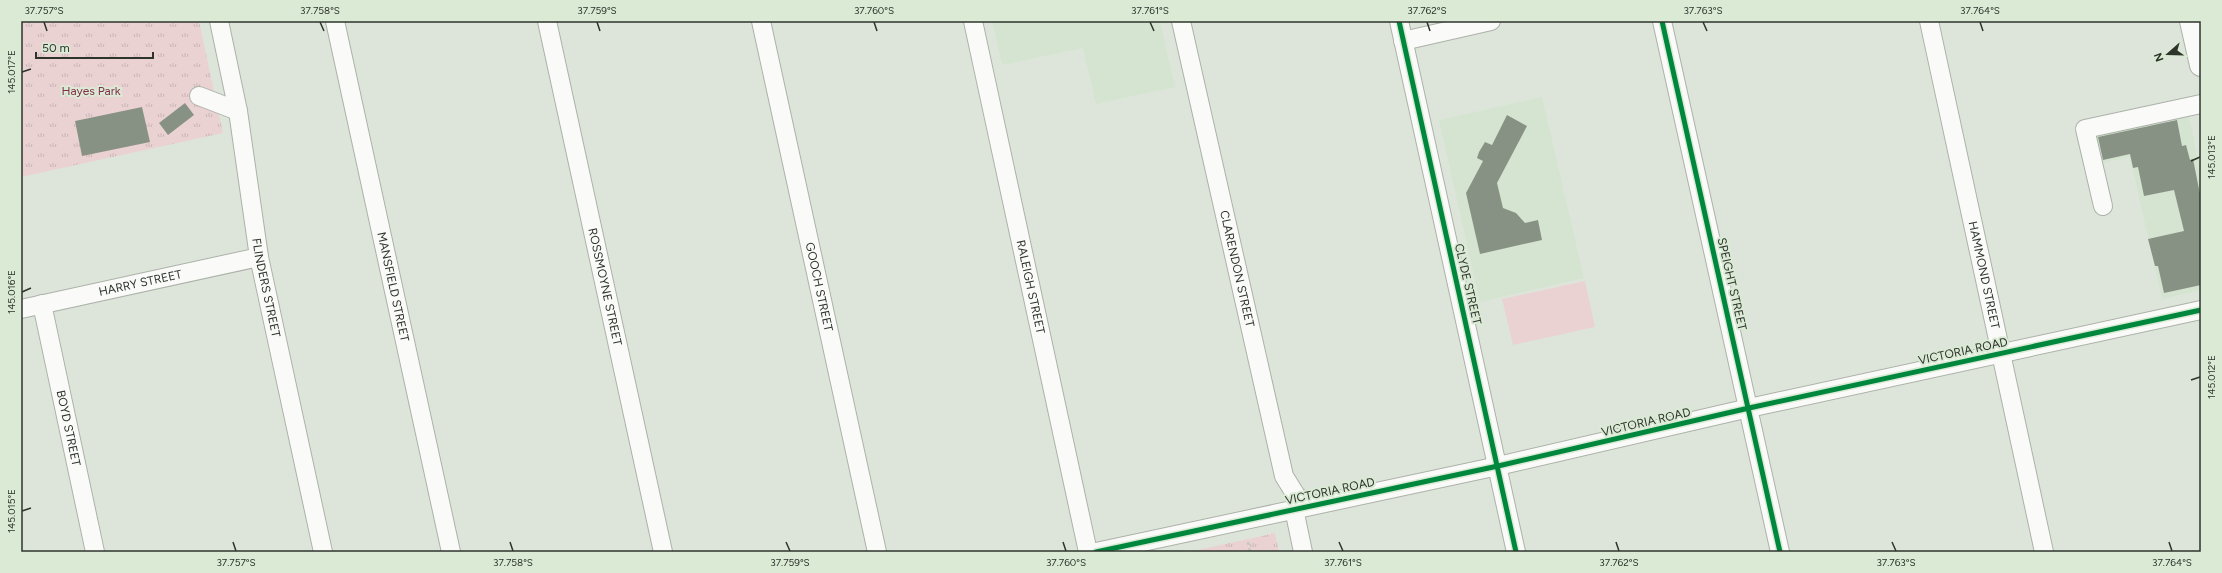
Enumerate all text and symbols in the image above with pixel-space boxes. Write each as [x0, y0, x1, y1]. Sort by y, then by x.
text: 37.757°S [24, 4, 64, 17]
text: 37.758°S [300, 4, 340, 17]
text: 37.759°S [577, 4, 617, 17]
text: 37.760°S [854, 4, 894, 17]
text: 37.761°S [1131, 4, 1169, 17]
text: 37.762°S [1407, 4, 1447, 17]
text: 37.763°S [1683, 4, 1723, 17]
text: 37.764°S [1960, 4, 2000, 17]
scale bar [36, 34, 153, 60]
north arrow [2148, 34, 2188, 74]
text: 50 m [42, 41, 70, 55]
text: 145.017°E [5, 50, 18, 94]
text: N [2152, 51, 2167, 63]
park label: Hayes Park [61, 84, 121, 98]
text: 145.013°E [2205, 135, 2218, 179]
street label: CLARENDON STREET [1217, 209, 1257, 329]
street label: HAMMOND STREET [1966, 220, 2003, 331]
street label: ROSSMOYNE STREET [585, 227, 625, 347]
street label: MANSFIELD STREET [374, 231, 412, 343]
street label: SPEIGHT STREET [1715, 236, 1750, 332]
street label: FLINDERS STREET [249, 237, 283, 339]
street label: RALEIGH STREET [1014, 239, 1048, 335]
street label: GOOCH STREET [803, 241, 836, 333]
street label: CLYDE STREET [1452, 242, 1484, 326]
street label: HARRY STREET [97, 267, 183, 299]
text: 145.016°E [5, 270, 18, 314]
street label: VICTORIA ROAD [1917, 335, 2009, 367]
text: 145.012°E [2205, 355, 2218, 399]
street label: BOYD STREET [54, 389, 84, 468]
street label: VICTORIA ROAD [1600, 405, 1692, 439]
street label: VICTORIA ROAD [1284, 475, 1376, 507]
text: 145.015°E [5, 489, 18, 533]
text: 37.757°S [216, 556, 256, 569]
text: 37.758°S [493, 556, 533, 569]
text: 37.759°S [770, 556, 810, 569]
text: 37.760°S [1046, 556, 1086, 569]
text: 37.761°S [1324, 556, 1362, 569]
text: 37.762°S [1599, 556, 1639, 569]
text: 37.763°S [1876, 556, 1916, 569]
text: 37.764°S [2152, 556, 2192, 569]

